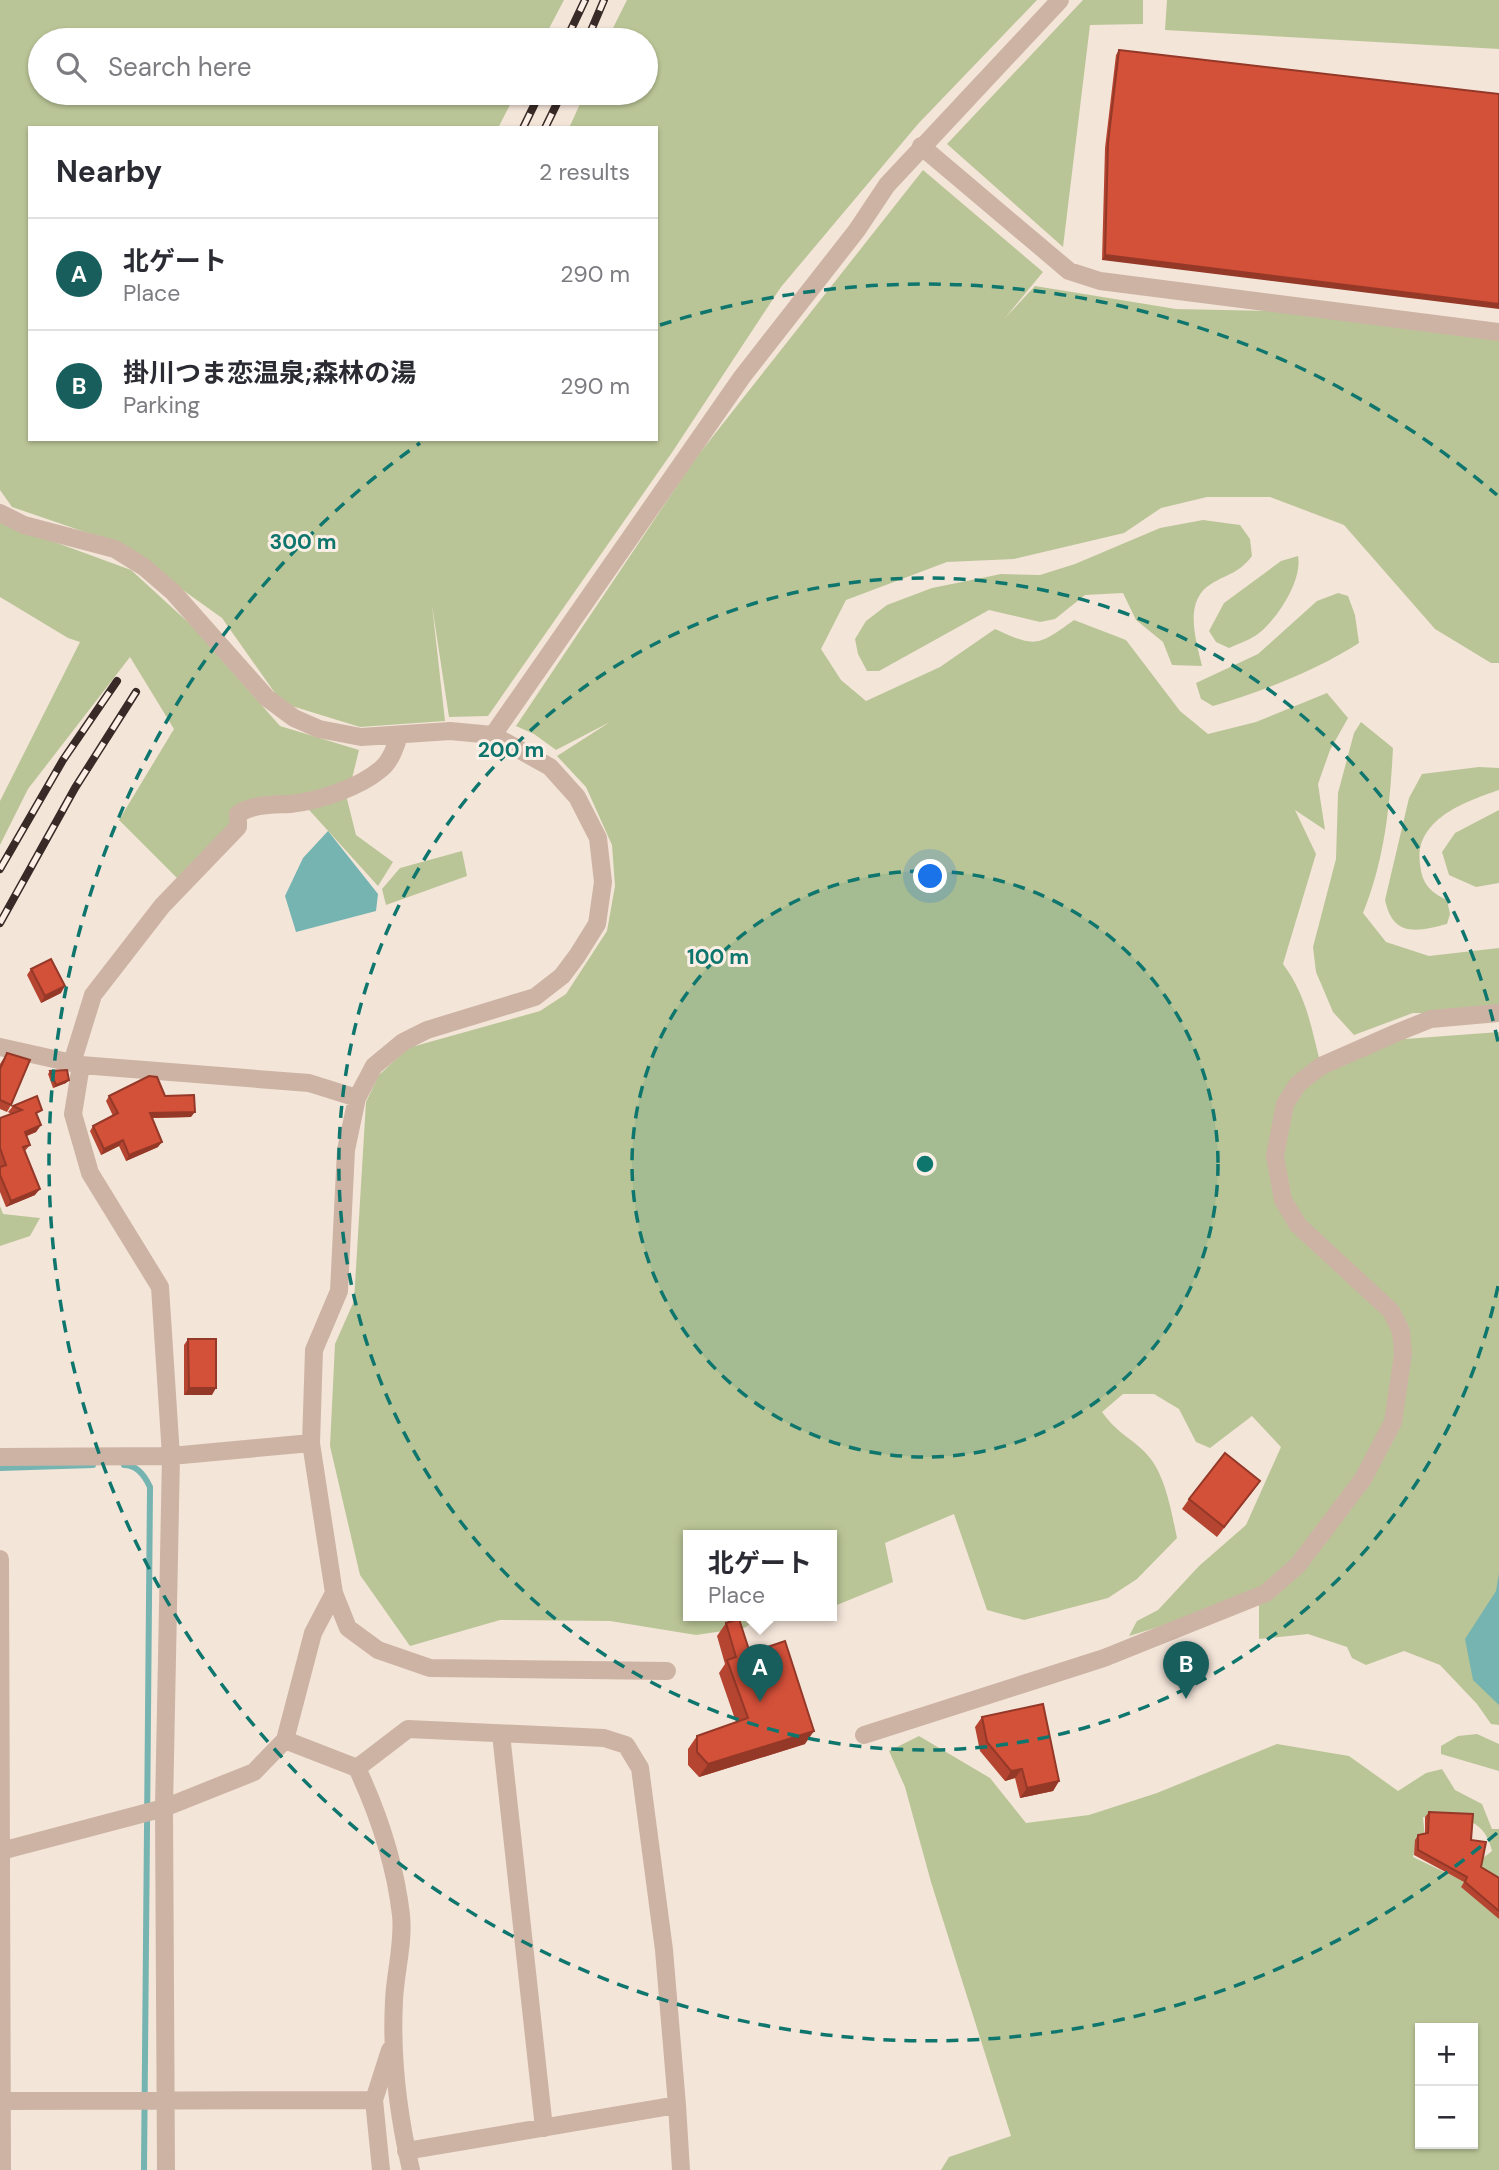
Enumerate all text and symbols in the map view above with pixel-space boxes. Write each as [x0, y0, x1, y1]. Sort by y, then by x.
search box [28, 28, 658, 105]
icon: search [52, 48, 90, 86]
text: Search here [108, 50, 251, 84]
text: Nearby [56, 152, 162, 191]
text: 2 results [539, 157, 630, 187]
text: 北ゲート [123, 244, 227, 278]
text: A [71, 259, 87, 289]
text: 290 m [560, 259, 630, 289]
text: Place [123, 278, 180, 308]
text: 掛川つま恋温泉;森林の湯 [123, 356, 416, 390]
text: B [72, 371, 86, 401]
text: 290 m [560, 371, 630, 401]
text: Parking [123, 390, 200, 420]
text: 300 m [270, 528, 336, 556]
text: 200 m [478, 736, 544, 764]
your location [913, 859, 947, 893]
text: 100 m [687, 943, 749, 971]
centre of rings [913, 1152, 937, 1176]
popup [683, 1530, 837, 1621]
text: 北ゲート [708, 1546, 812, 1580]
text: Place [708, 1580, 765, 1610]
pin: B [1163, 1641, 1209, 1699]
pin: A [737, 1644, 783, 1702]
map controls [1415, 2023, 1478, 2149]
button: + [1415, 2023, 1478, 2086]
button: − [1415, 2086, 1478, 2149]

